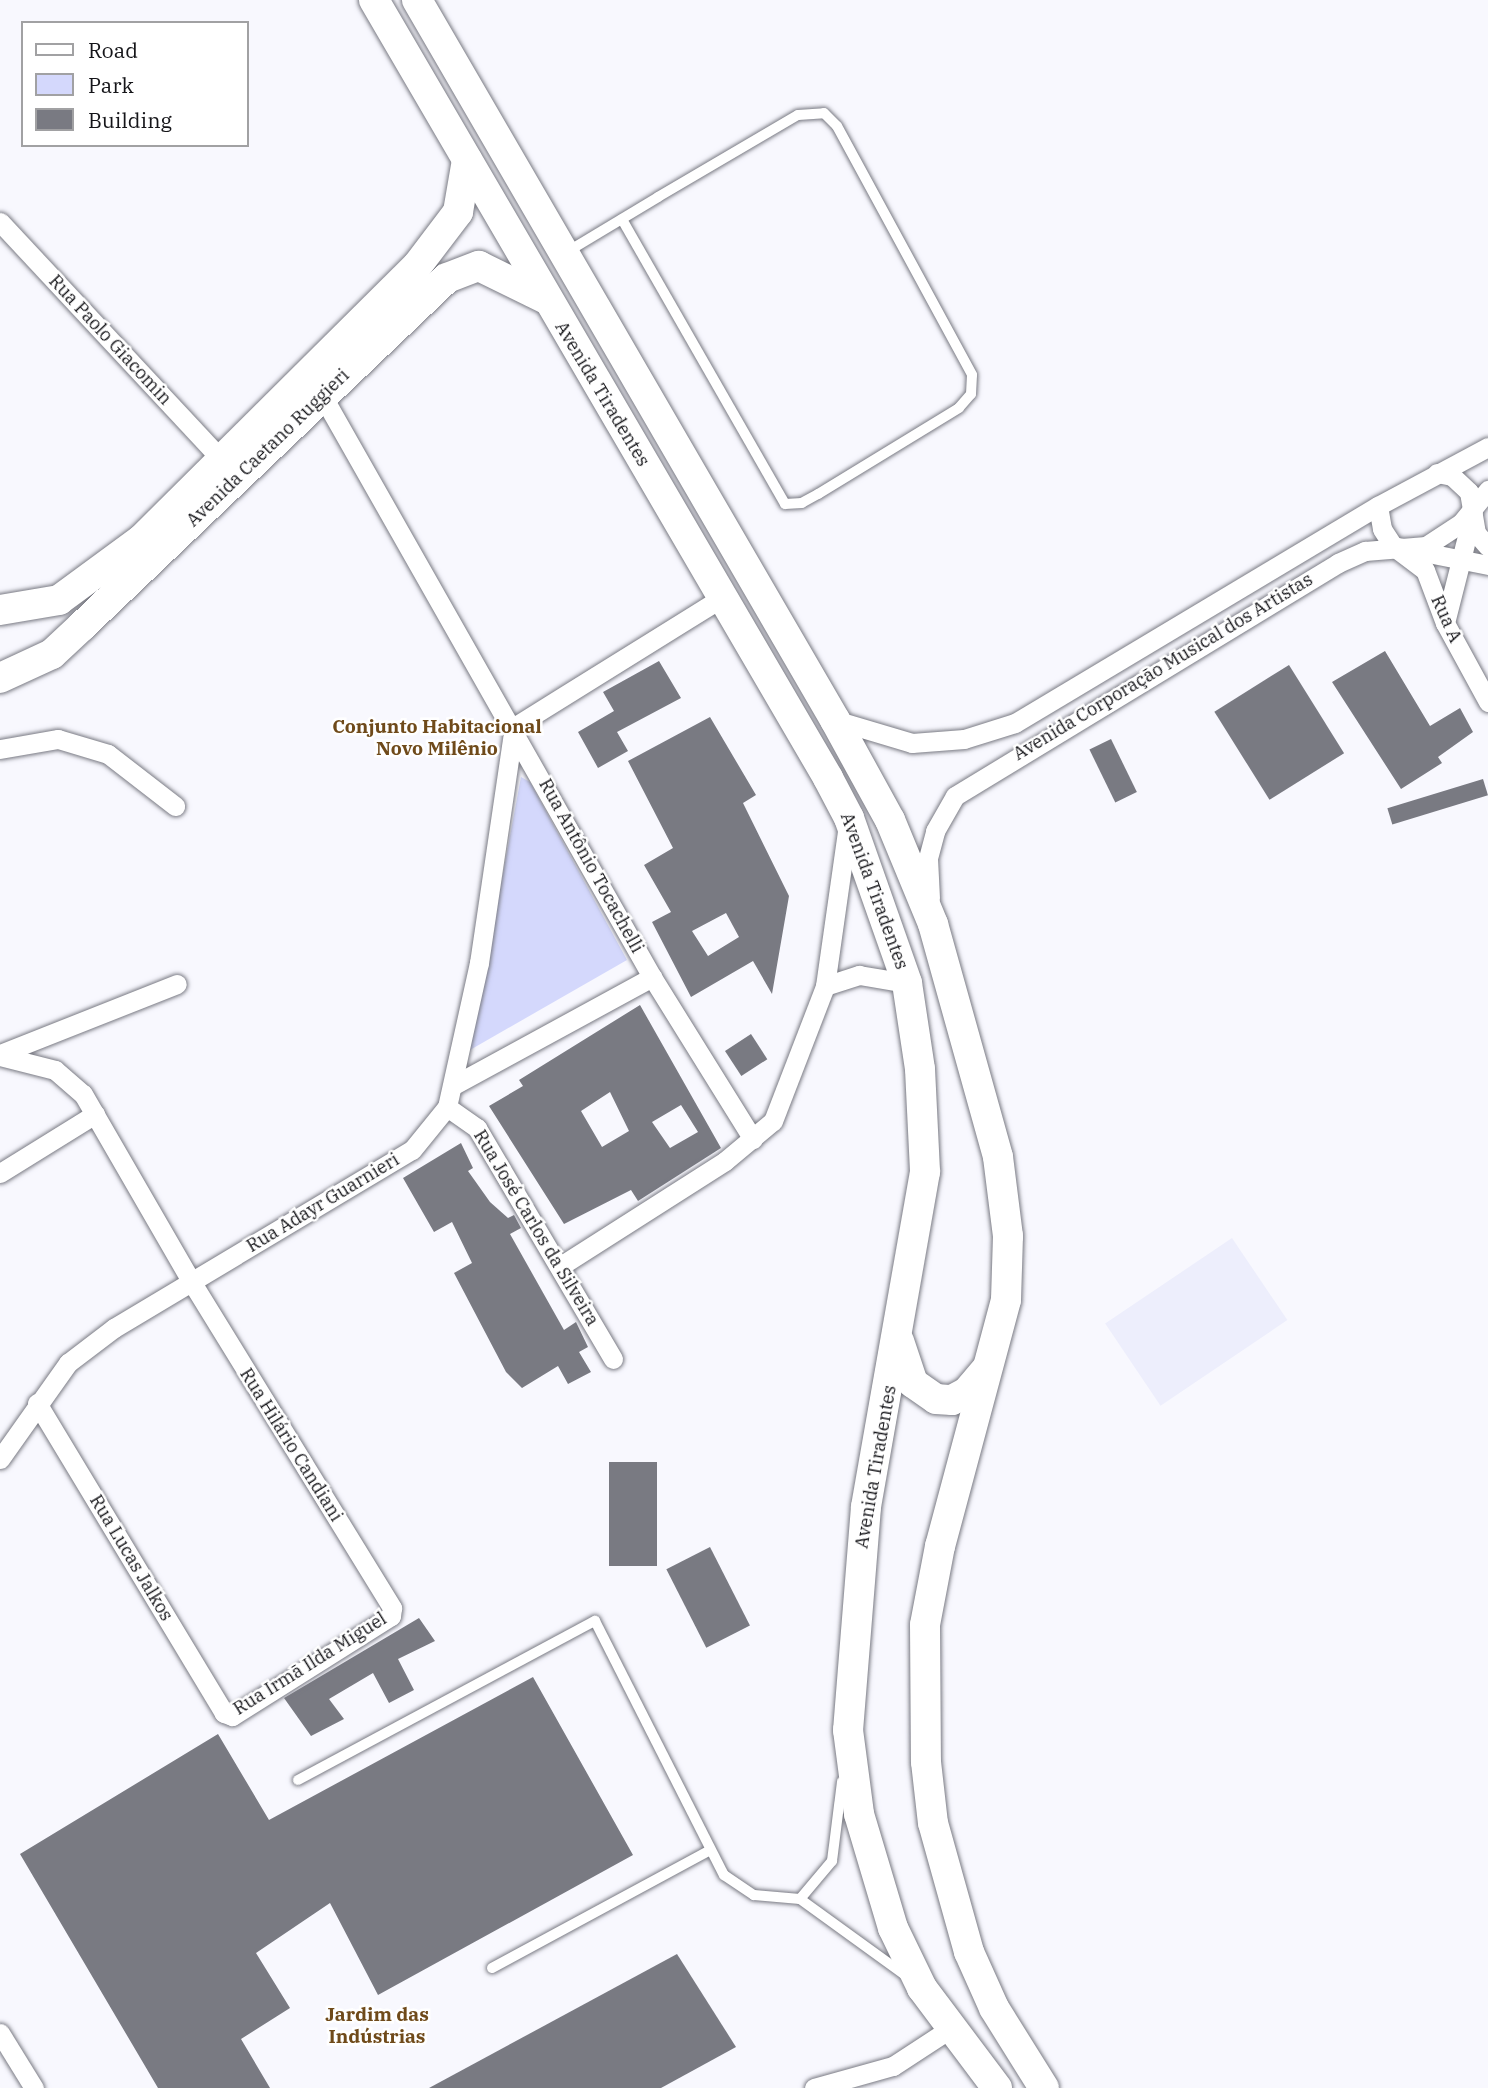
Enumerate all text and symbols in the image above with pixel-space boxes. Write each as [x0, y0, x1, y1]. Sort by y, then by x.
legend [21, 21, 248, 147]
text: Road [88, 36, 138, 64]
text: Park [88, 71, 134, 99]
text: Building [88, 106, 172, 134]
street label: Rua Paolo Giacomin [44, 271, 176, 409]
street label: Avenida Tiradentes [550, 318, 654, 470]
street label: Avenida Caetano Ruggieri [182, 365, 354, 531]
street label: Avenida Corporação Musical dos Artistas [1009, 569, 1317, 765]
street label: Rua A [1426, 592, 1466, 646]
district label: Conjunto Habitacional Novo Milênio [332, 716, 542, 760]
street label: Rua Antônio Tocachelli [534, 775, 648, 957]
street label: Avenida Tiradentes [836, 810, 912, 972]
street label: Rua José Carlos da Silveira [469, 1126, 603, 1330]
street label: Rua Adayr Guarnieri [243, 1149, 403, 1257]
street label: Rua Hilário Candiani [235, 1364, 347, 1526]
street label: Avenida Tiradentes [851, 1384, 901, 1550]
street label: Rua Lucas Jalkos [85, 1491, 177, 1625]
street label: Rua Irmã Ilda Miguel [229, 1608, 391, 1720]
district label: Jardim das Indústrias [325, 2004, 429, 2048]

